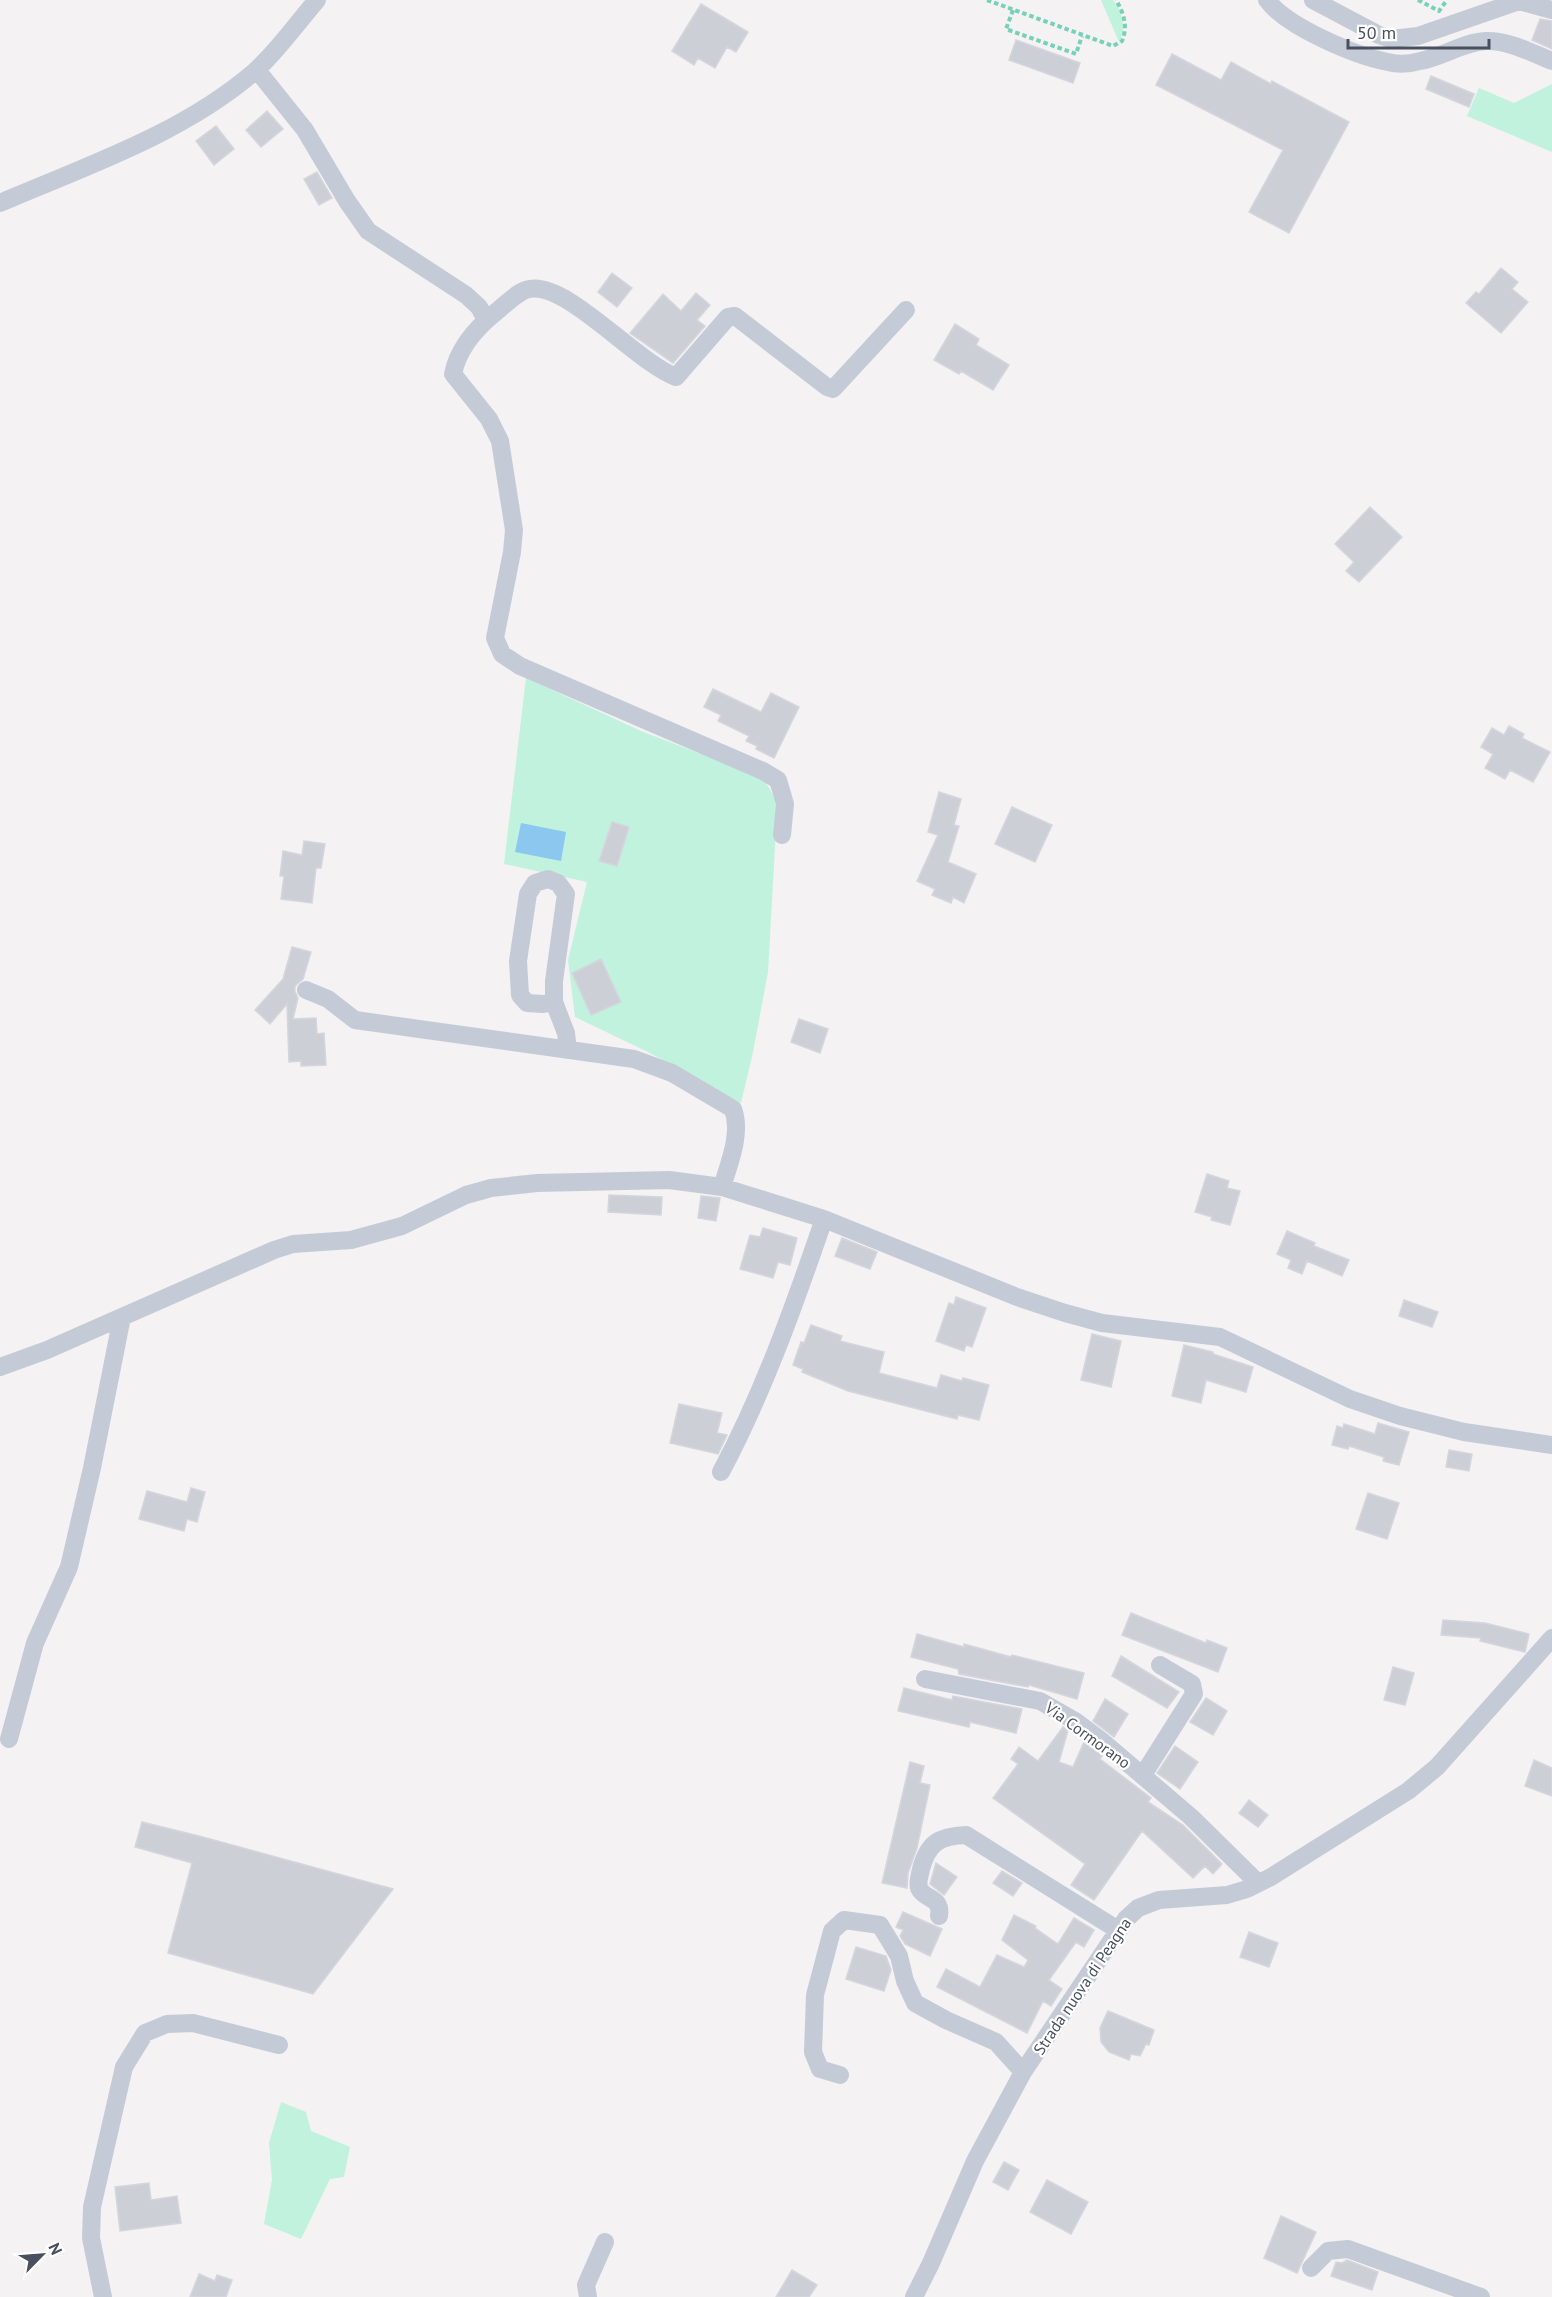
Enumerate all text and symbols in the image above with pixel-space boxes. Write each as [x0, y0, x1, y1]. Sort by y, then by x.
scale bar [1348, 12, 1489, 50]
text: 50 m [1357, 21, 1396, 44]
street label: Via Cormorano [1041, 1697, 1135, 1773]
street label: Strada nuova di Peagna [1029, 1914, 1135, 2058]
north arrow [12, 2225, 72, 2285]
text: N [44, 2240, 67, 2258]

